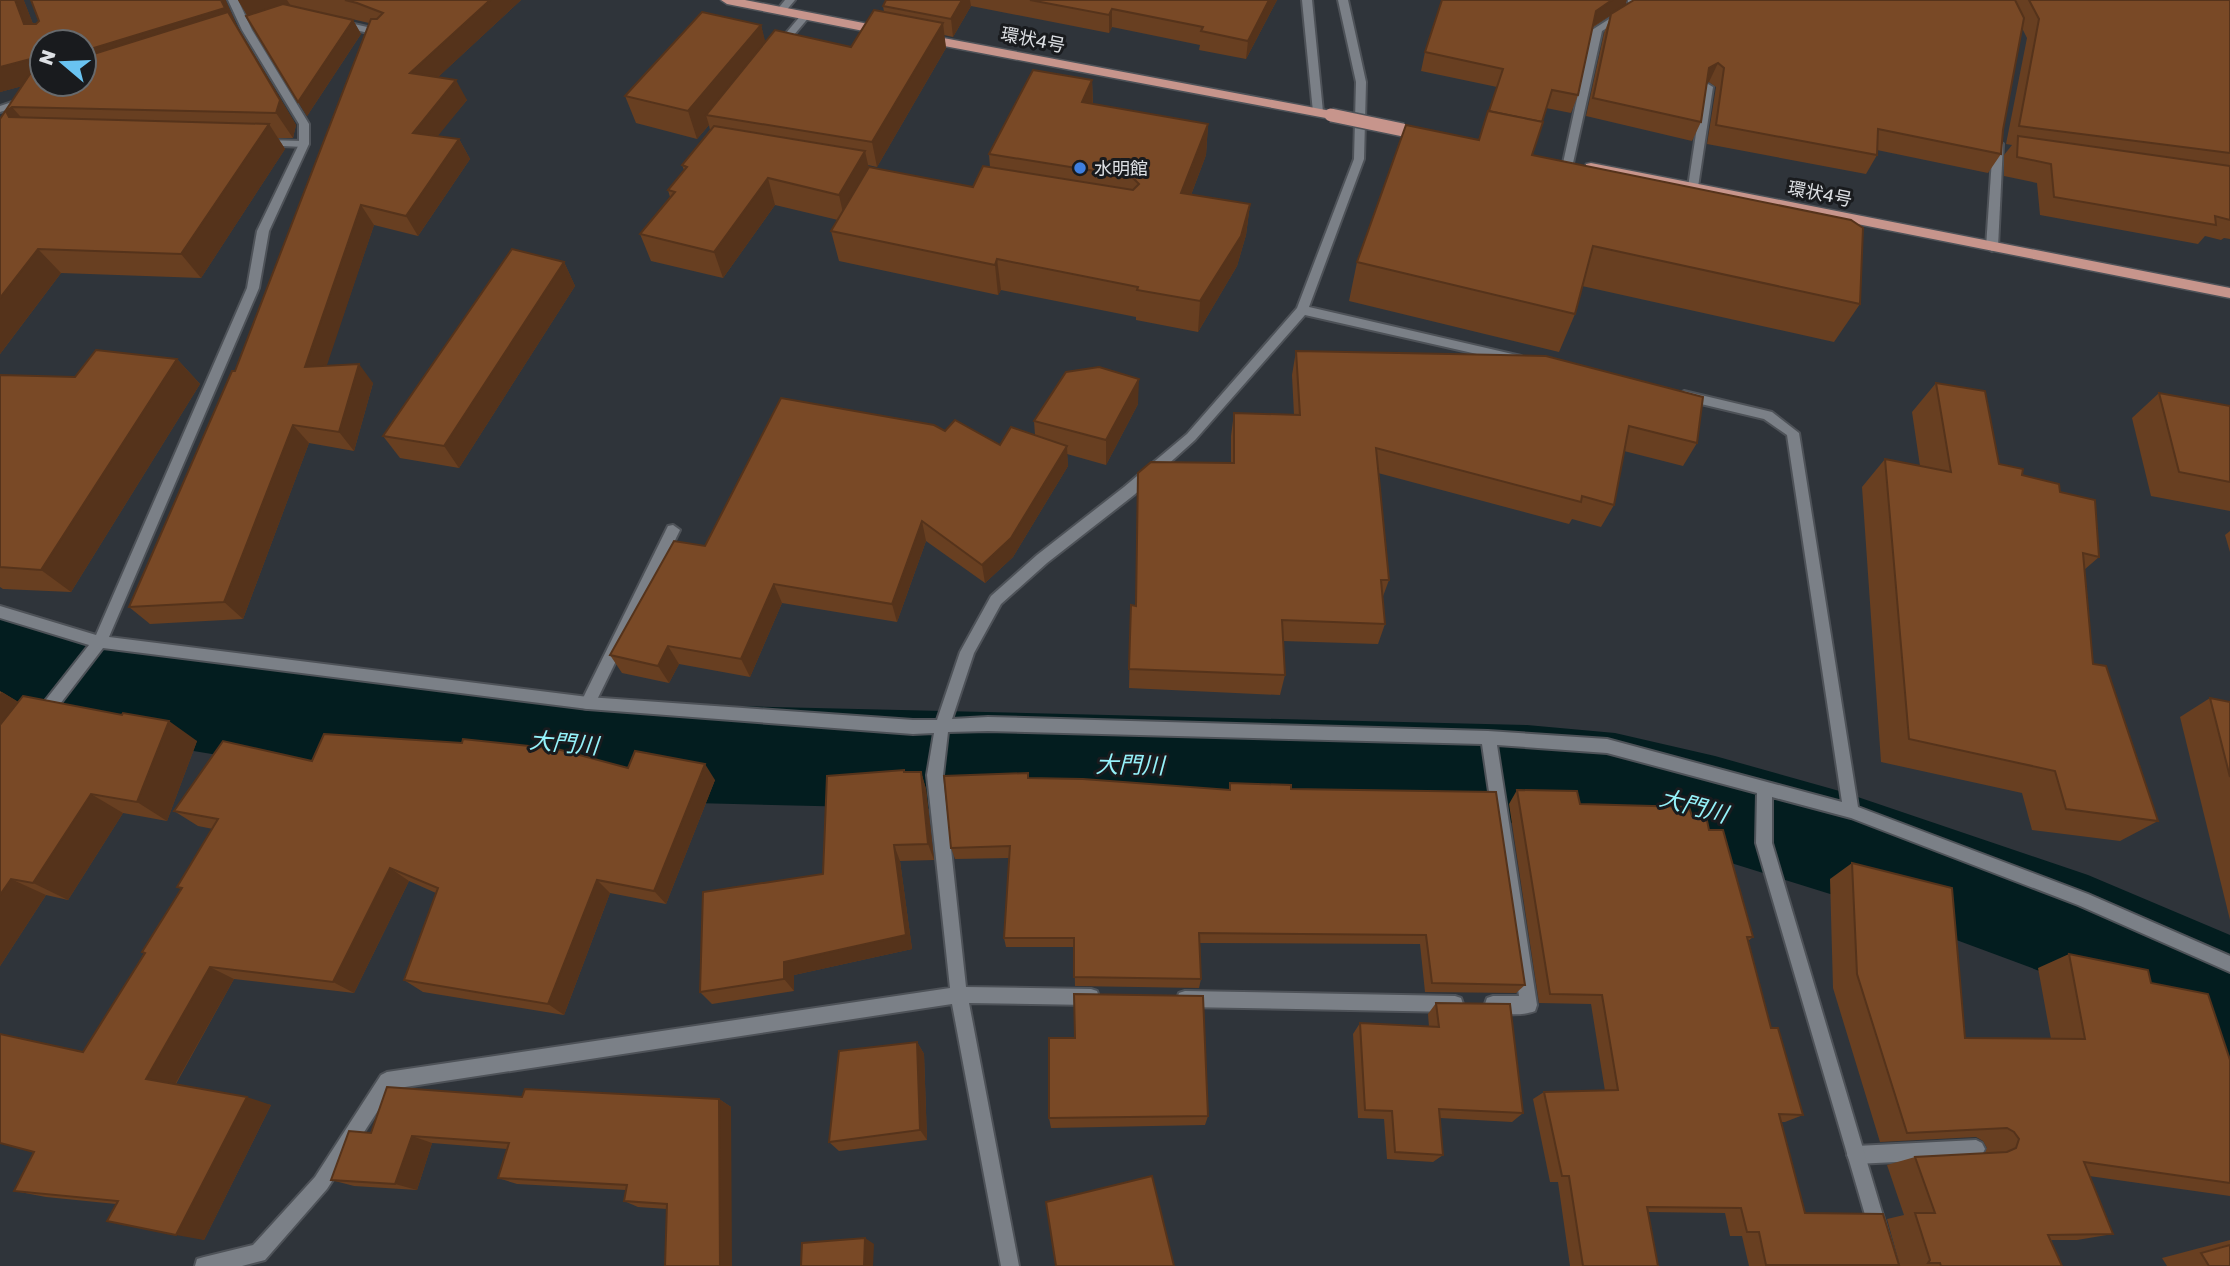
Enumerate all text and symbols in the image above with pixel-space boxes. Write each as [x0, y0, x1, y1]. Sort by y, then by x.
street label: 環状4号 [999, 22, 1067, 56]
north arrow [28, 28, 98, 98]
text: N [33, 47, 60, 68]
place label: 水明館 [1094, 157, 1148, 179]
marker: 水明館 [1072, 160, 1088, 176]
street label: 環状4号 [1786, 176, 1854, 210]
water label: 大門川 [528, 725, 603, 759]
water label: 大門川 [1095, 749, 1168, 779]
water label: 大門川 [1657, 783, 1734, 828]

